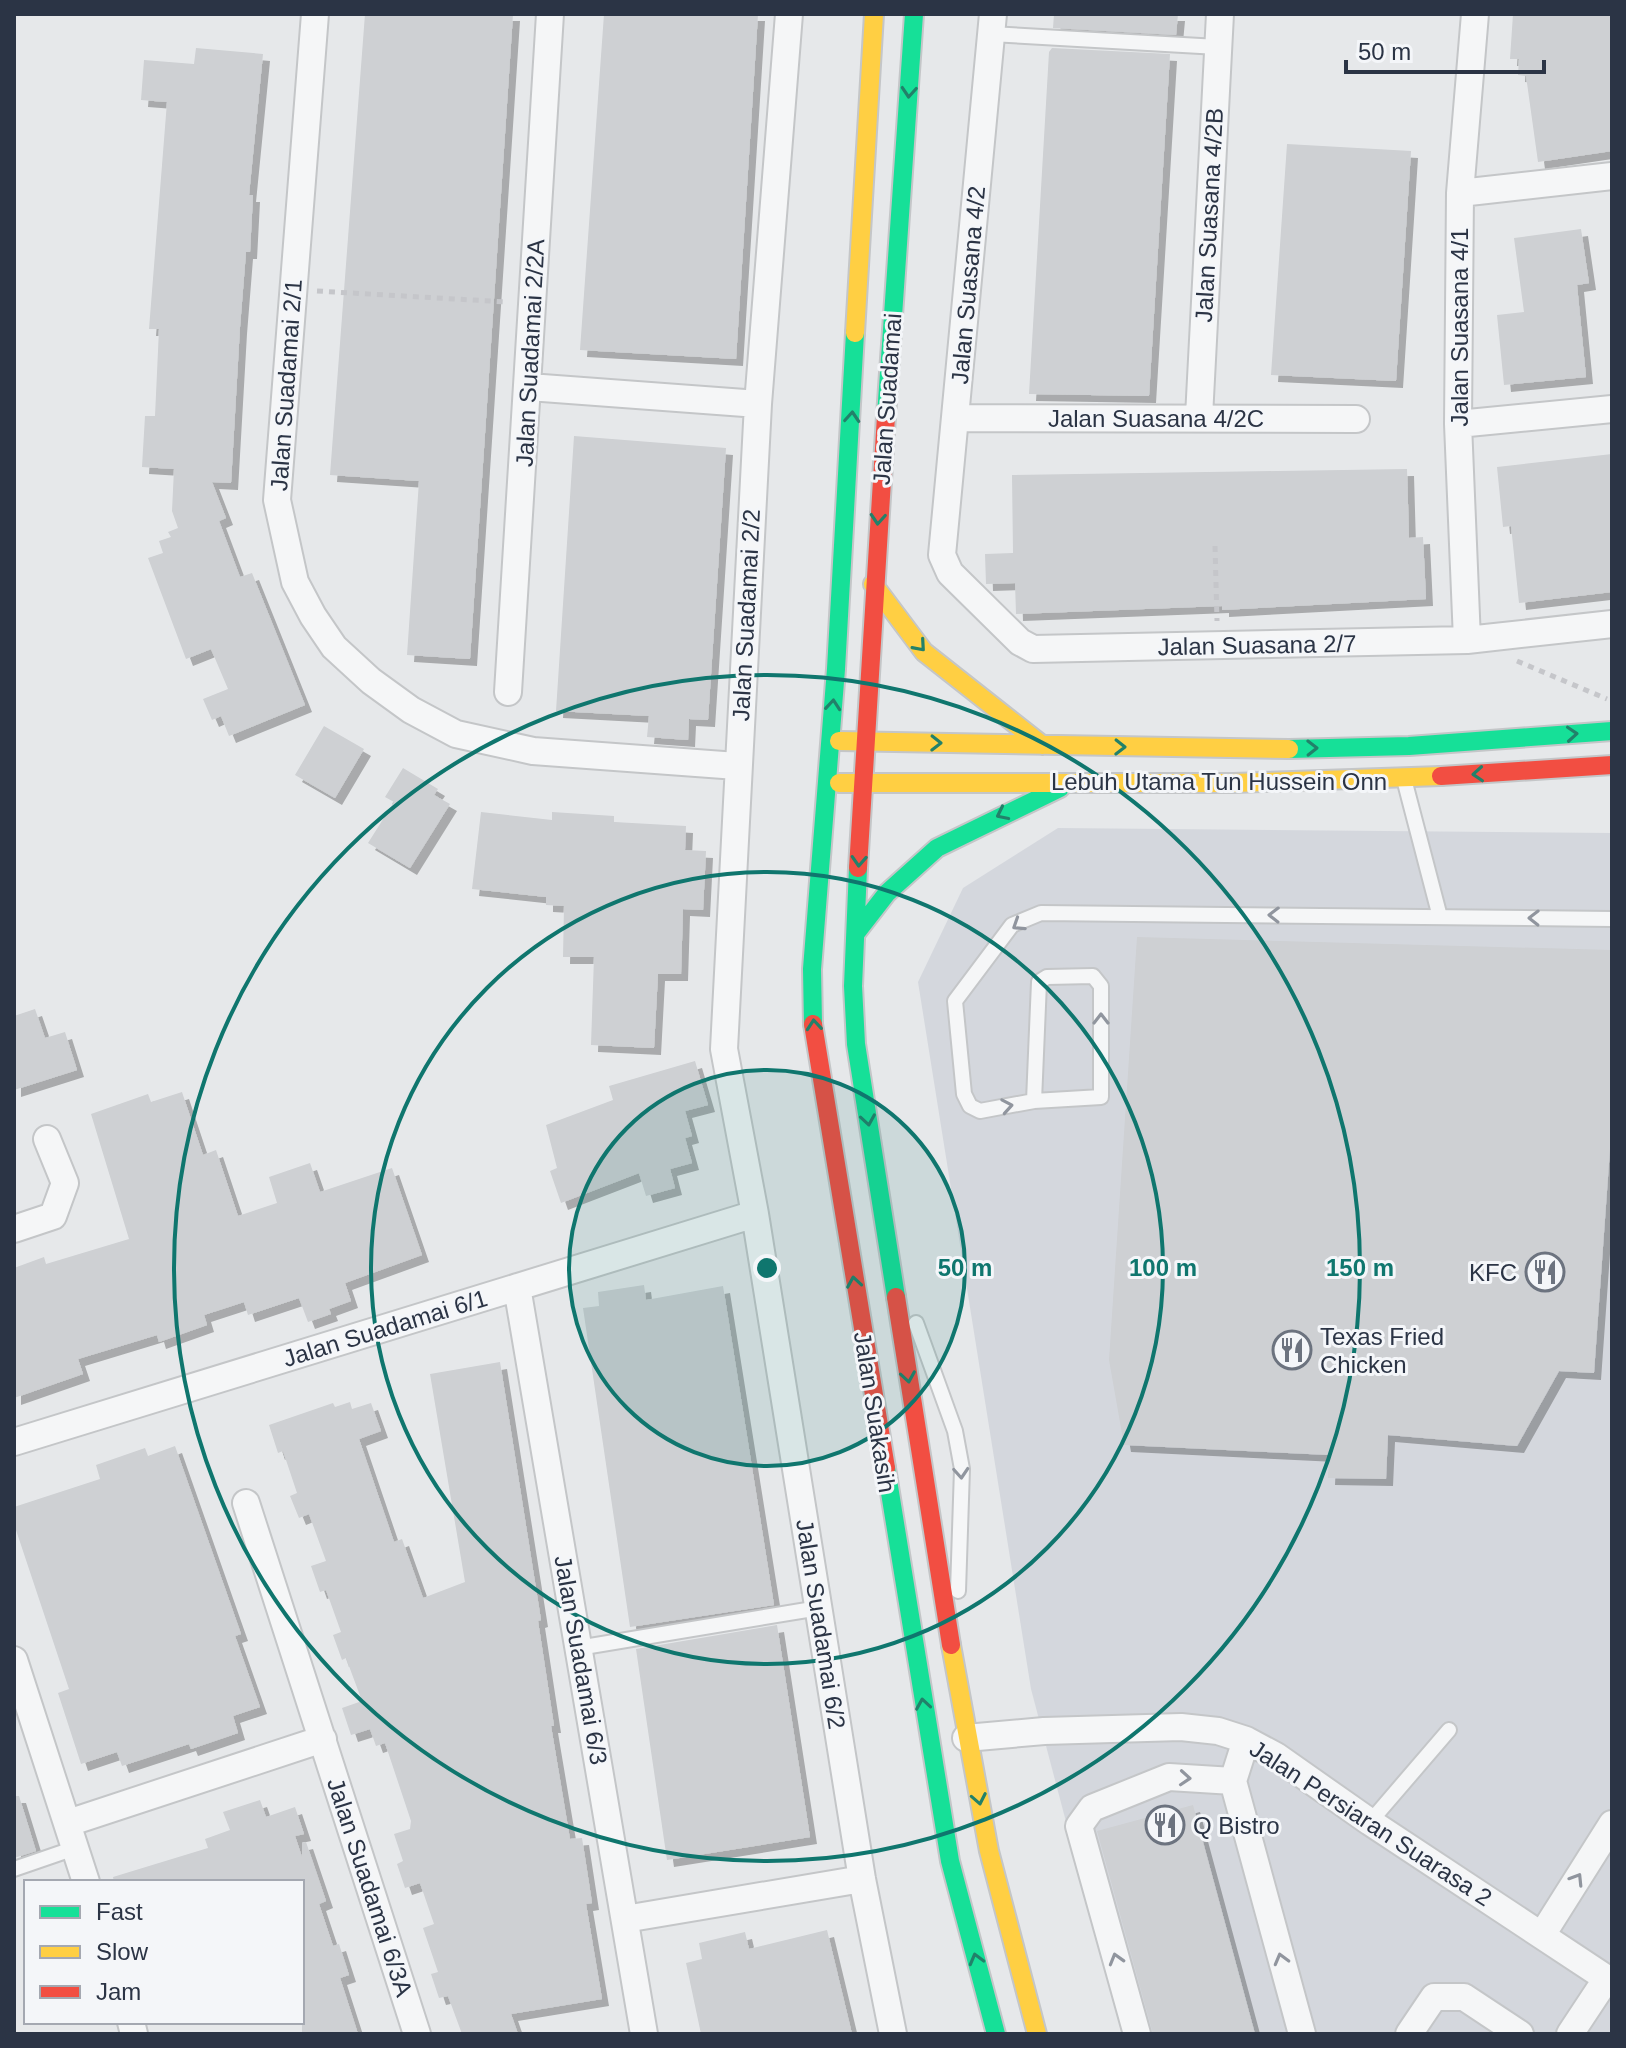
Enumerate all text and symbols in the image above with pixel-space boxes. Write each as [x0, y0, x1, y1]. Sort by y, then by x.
scale bar [1346, 24, 1544, 74]
text: 50 m [1358, 38, 1411, 65]
one-way arrow [901, 86, 918, 99]
street label: Jalan Suasana 4/2B [1190, 107, 1228, 323]
street label: Jalan Suasana 4/2 [946, 185, 990, 385]
street label: Jalan Suasana 4/1 [1446, 228, 1473, 426]
street label: Jalan Suadamai 2/2A [511, 238, 549, 468]
street label: Jalan Suadamai 2/1 [265, 278, 307, 492]
street label: Jalan Suadamai [868, 312, 906, 486]
street label: Jalan Suasana 4/2C [1048, 405, 1264, 432]
one-way arrow [843, 410, 860, 423]
street label: Jalan Suadamai 2/2 [727, 508, 765, 722]
one-way arrow [870, 513, 887, 526]
street label: Jalan Suasana 2/7 [1157, 630, 1357, 660]
one-way arrow [910, 637, 925, 651]
one-way arrow [824, 698, 841, 711]
one-way arrow [1566, 726, 1579, 743]
one-way arrow [930, 734, 943, 752]
one-way arrow [1114, 738, 1127, 756]
one-way arrow [1306, 739, 1319, 757]
one-way arrow [1471, 765, 1484, 782]
street label: Lebuh Utama Tun Hussein Onn [1051, 768, 1387, 795]
one-way arrow [996, 804, 1011, 820]
one-way arrow [850, 855, 867, 868]
one-way arrow [1267, 906, 1280, 924]
one-way arrow [1527, 909, 1540, 927]
one-way arrow [1012, 916, 1026, 931]
one-way arrow [1092, 1012, 1110, 1025]
one-way arrow [805, 1018, 822, 1031]
one-way arrow [1000, 1098, 1014, 1115]
one-way arrow [859, 1113, 876, 1127]
restaurant icon: KFC [1524, 1251, 1566, 1293]
centre of rings [753, 1254, 781, 1282]
text: 50 m [938, 1254, 992, 1281]
text: 100 m [1129, 1254, 1197, 1281]
text: 150 m [1326, 1254, 1394, 1281]
place label: KFC [1469, 1259, 1517, 1286]
one-way arrow [846, 1275, 863, 1289]
street label: Jalan Suadamai 6/1 [280, 1284, 490, 1372]
place label: Texas Fried Chicken [1320, 1323, 1444, 1378]
street label: Jalan Suakasih [849, 1329, 901, 1495]
restaurant icon: Texas Fried Chicken [1271, 1329, 1313, 1371]
one-way arrow [899, 1370, 916, 1384]
one-way arrow [952, 1467, 969, 1480]
street label: Jalan Suadamai 6/2 [791, 1517, 851, 1731]
street label: Jalan Suadamai 6/3 [549, 1553, 613, 1767]
one-way arrow [915, 1697, 932, 1711]
street label: Jalan Persiaran Suarasa 2 [1245, 1735, 1497, 1911]
one-way arrow [1179, 1769, 1192, 1786]
street label: Jalan Suadamai 6/3A [322, 1774, 418, 2000]
one-way arrow [969, 1792, 986, 1806]
restaurant icon: Q Bistro [1144, 1804, 1186, 1846]
place label: Q Bistro [1193, 1812, 1280, 1839]
one-way arrow [1567, 1873, 1582, 1888]
legend [24, 1880, 304, 2024]
text: Fast [96, 1898, 143, 1925]
text: Slow [96, 1938, 149, 1965]
one-way arrow [969, 1952, 985, 1966]
one-way arrow [1109, 1952, 1125, 1966]
one-way arrow [1274, 1952, 1290, 1966]
text: Jam [96, 1978, 141, 2005]

